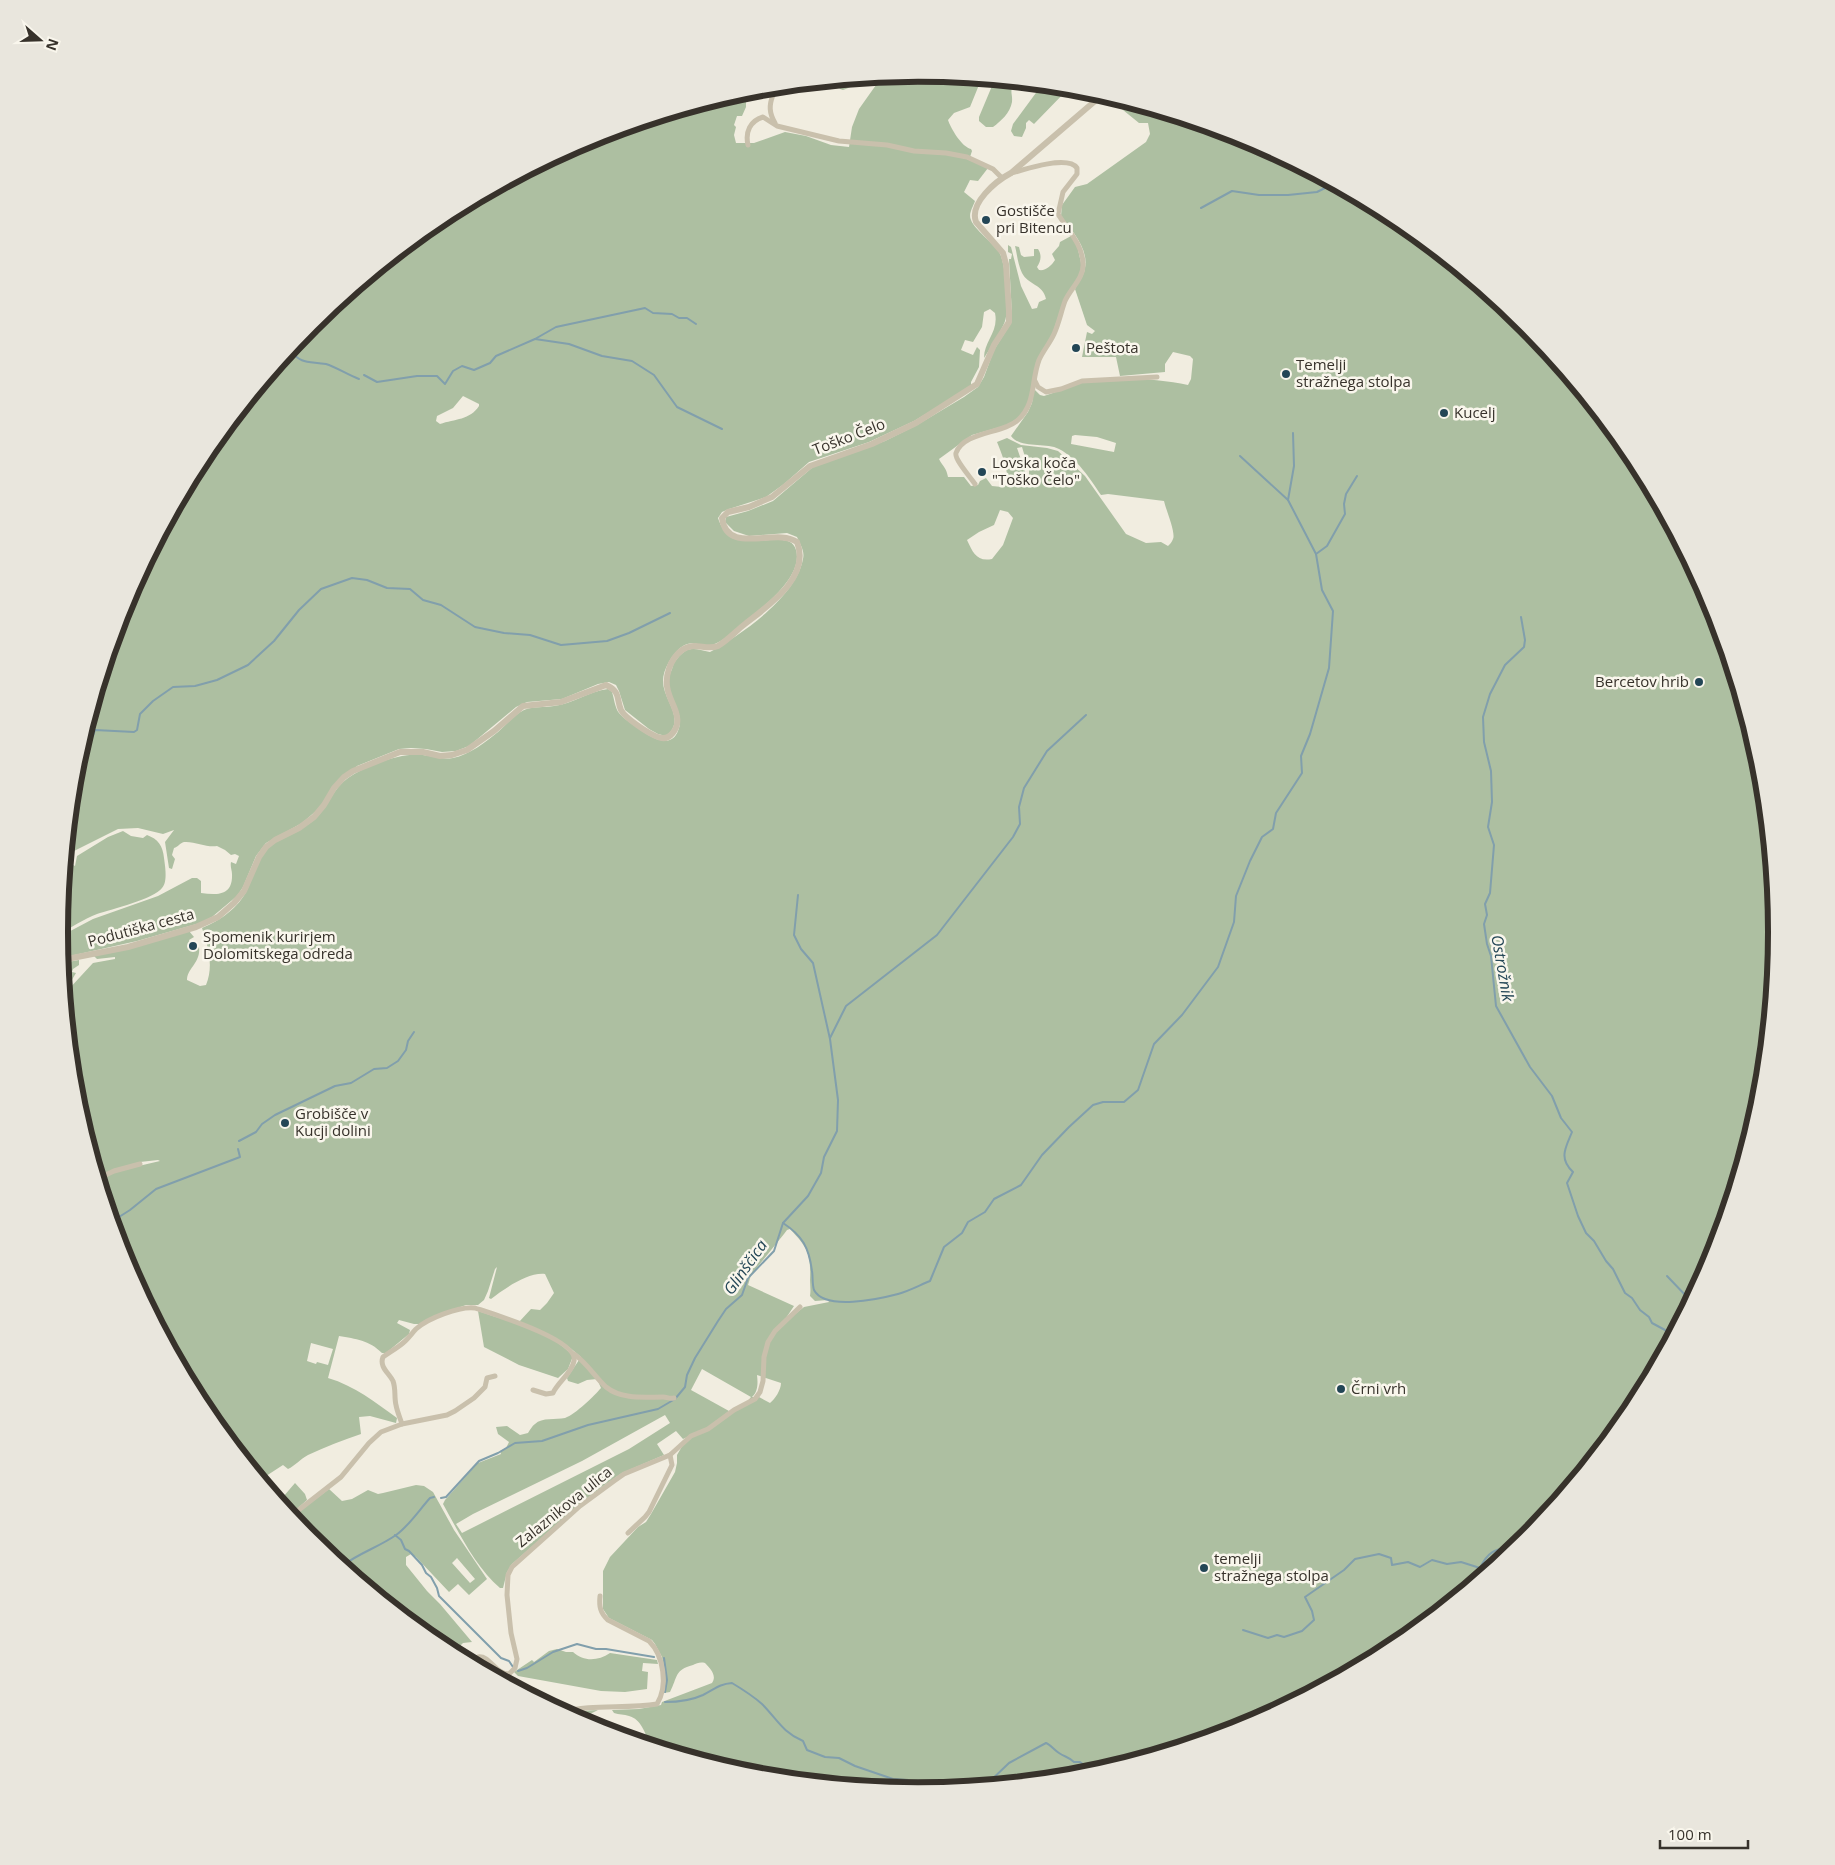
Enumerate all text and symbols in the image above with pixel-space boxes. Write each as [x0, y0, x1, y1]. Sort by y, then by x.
north arrow [15, 15, 65, 65]
text: N [42, 36, 64, 53]
place label: Gostišče pri Bitencu [996, 200, 1072, 237]
marker: Gostišče pri Bitencu [980, 214, 992, 226]
place label: Peštota [1086, 337, 1139, 357]
marker: Peštota [1070, 342, 1082, 354]
place label: Temelji stražnega stolpa [1296, 354, 1411, 391]
marker: Temelji stražnega stolpa [1280, 368, 1292, 380]
place label: Kucelj [1454, 402, 1496, 422]
marker: Kucelj [1438, 407, 1450, 419]
street label: Toško Čelo [810, 413, 888, 459]
place label: Lovska koča "Toško Čelo" [992, 452, 1080, 489]
marker: Lovska koča "Toško Čelo" [976, 466, 988, 478]
place label: Bercetov hrib [1595, 671, 1689, 691]
marker: Bercetov hrib [1693, 676, 1705, 688]
street label: Podutiška cesta [85, 903, 196, 951]
place label: Spomenik kurirjem Dolomitskega odreda [203, 926, 353, 963]
water label: Ostrožnik [1486, 933, 1520, 1004]
marker: Spomenik kurirjem Dolomitskega odreda [187, 940, 199, 952]
place label: Grobišče v Kucji dolini [295, 1103, 371, 1140]
marker: Grobišče v Kucji dolini [279, 1117, 291, 1129]
water label: Glinščica [718, 1235, 772, 1299]
place label: Črni vrh [1351, 1378, 1406, 1398]
marker: Črni vrh [1335, 1383, 1347, 1395]
street label: Zalaznikova ulica [511, 1461, 616, 1551]
place label: temelji stražnega stolpa [1214, 1548, 1329, 1585]
marker: temelji stražnega stolpa [1198, 1562, 1210, 1574]
scale bar [1660, 1818, 1748, 1850]
text: 100 m [1668, 1824, 1712, 1844]

